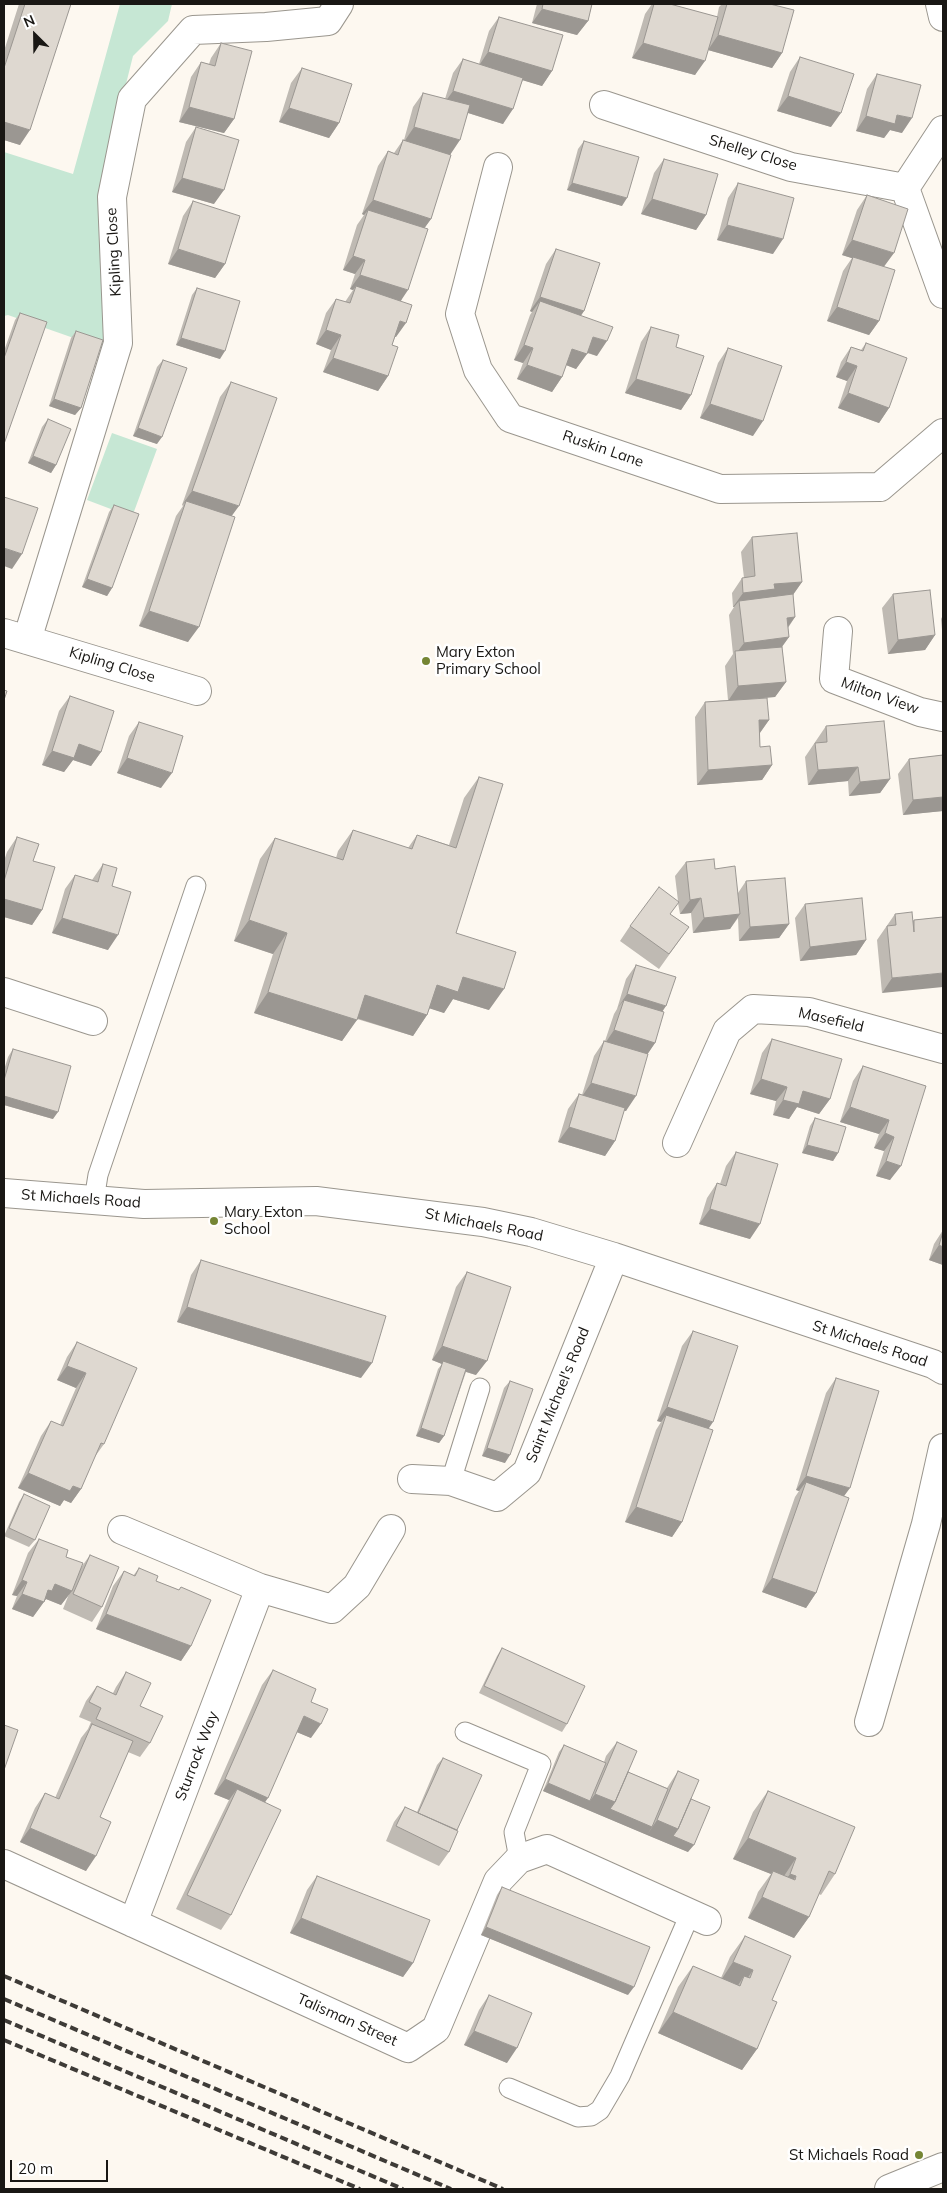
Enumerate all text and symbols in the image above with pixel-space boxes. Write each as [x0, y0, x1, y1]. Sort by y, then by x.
north arrow [10, 10, 60, 60]
text: N [21, 11, 38, 32]
street label: Shelley Close [707, 131, 799, 175]
street label: Kipling Close [103, 207, 125, 297]
street label: Ruskin Lane [560, 427, 646, 471]
street label: Kipling Close [67, 643, 157, 687]
place label: Mary Exton Primary School [436, 643, 541, 678]
marker: Mary Exton Primary School [420, 655, 432, 667]
street label: Milton View [839, 674, 921, 718]
street label: Masefield [796, 1004, 866, 1036]
street label: St Michaels Road [21, 1186, 141, 1212]
place label: Mary Exton School [224, 1203, 303, 1238]
street label: St Michaels Road [423, 1205, 545, 1245]
marker: Mary Exton School [208, 1215, 220, 1227]
street label: St Michaels Road [810, 1317, 930, 1371]
street label: Saint Michael's Road [523, 1325, 593, 1465]
street label: Sturrock Way [172, 1709, 222, 1803]
street label: Talisman Street [294, 1990, 400, 2050]
place label: St Michaels Road [789, 2146, 909, 2164]
marker: St Michaels Road [913, 2149, 925, 2161]
scale bar [12, 2150, 110, 2182]
text: 20 m [18, 2159, 53, 2178]

